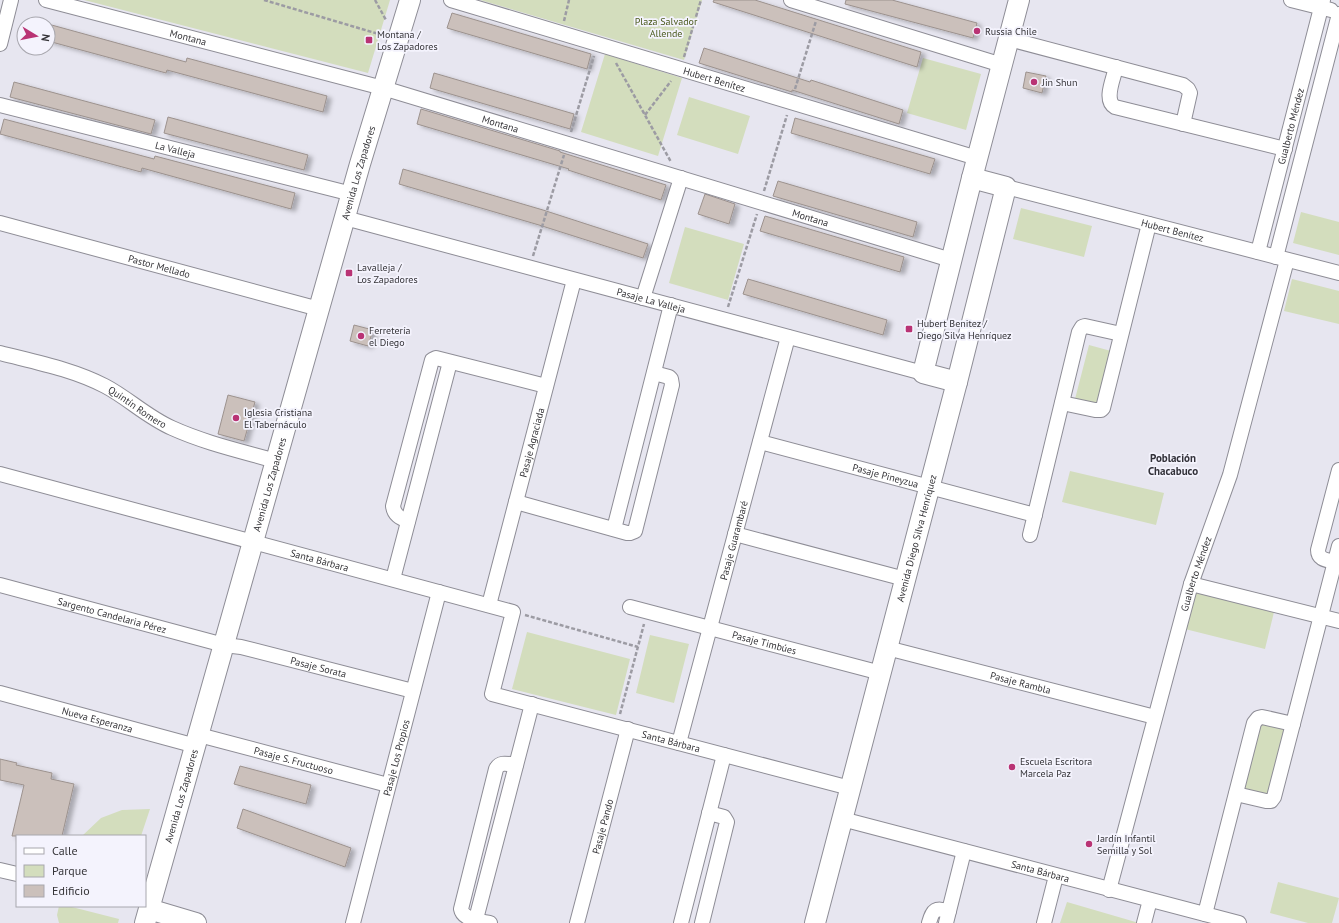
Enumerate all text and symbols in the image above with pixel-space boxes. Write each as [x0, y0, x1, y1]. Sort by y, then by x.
park label: Plaza Salvador Allende [635, 15, 698, 40]
north arrow [16, 16, 56, 56]
place label: Russia Chile [985, 25, 1037, 38]
street label: Montana [168, 26, 208, 48]
marker: Russia Chile [972, 26, 982, 36]
place label: Montana / Los Zapadores [377, 28, 438, 53]
text: N [38, 33, 53, 43]
marker: Montana / Los Zapadores [364, 35, 374, 45]
street label: Hubert Benítez [682, 64, 747, 95]
place label: Jin Shun [1041, 76, 1077, 89]
marker: Jin Shun [1029, 77, 1039, 87]
street label: Gualberto Méndez [1274, 87, 1307, 166]
street label: Montana [481, 112, 520, 135]
street label: Avenida Los Zapadores [338, 124, 378, 221]
street label: La Valleja [154, 138, 197, 161]
street label: Montana [791, 206, 830, 229]
street label: Hubert Benítez [1140, 216, 1205, 244]
street label: Pastor Mellado [127, 251, 192, 281]
place label: Lavalleja / Los Zapadores [357, 261, 418, 286]
marker: Lavalleja / Los Zapadores [344, 268, 354, 278]
street label: Pasaje La Valleja [615, 285, 687, 316]
place label: Hubert Benitez / Diego Silva Henríquez [917, 317, 1012, 342]
place label: Ferretería el Diego [369, 324, 411, 349]
marker: Hubert Benitez / Diego Silva Henríquez [904, 324, 914, 334]
marker: Ferretería el Diego [356, 331, 366, 341]
street label: Quintín Romero [106, 383, 169, 431]
place label: Iglesia Cristiana El Tabernáculo [244, 406, 312, 431]
street label: Pasaje Agraciada [516, 406, 547, 479]
marker: Iglesia Cristiana El Tabernáculo [231, 413, 241, 423]
street label: Avenida Los Zapadores [250, 436, 289, 533]
district label: Población Chacabuco [1148, 451, 1198, 478]
street label: Pasaje Pineyzua [851, 460, 920, 490]
street label: Avenida Diego Silva Henríquez [893, 473, 939, 603]
street label: Pasaje Guarambaré [717, 499, 750, 581]
street label: Gualberto Méndez [1177, 534, 1214, 613]
street label: Santa Bárbara [289, 546, 350, 574]
street label: Sargento Candelaria Pérez [56, 594, 168, 636]
street label: Pasaje Timbúes [731, 628, 798, 657]
street label: Pasaje Sorata [289, 653, 348, 680]
street label: Pasaje Rambla [989, 668, 1052, 696]
street label: Nueva Esperanza [61, 704, 134, 735]
street label: Pasaje Los Propios [380, 718, 412, 797]
street label: Santa Bárbara [640, 727, 702, 755]
street label: Pasaje S. Fructuoso [253, 743, 335, 777]
street label: Avenida Los Zapadores [161, 747, 200, 845]
place label: Escuela Escritora Marcela Paz [1020, 755, 1092, 780]
marker: Escuela Escritora Marcela Paz [1007, 762, 1017, 772]
street label: Pasaje Pando [589, 797, 616, 855]
place label: Jardín Infantil Semilla y Sol [1096, 832, 1156, 857]
legend [16, 835, 146, 907]
marker: Jardín Infantil Semilla y Sol [1084, 839, 1094, 849]
text: Calle [52, 843, 78, 858]
street label: Santa Bárbara [1010, 857, 1071, 885]
text: Parque [52, 863, 87, 878]
text: Edificio [52, 883, 90, 898]

